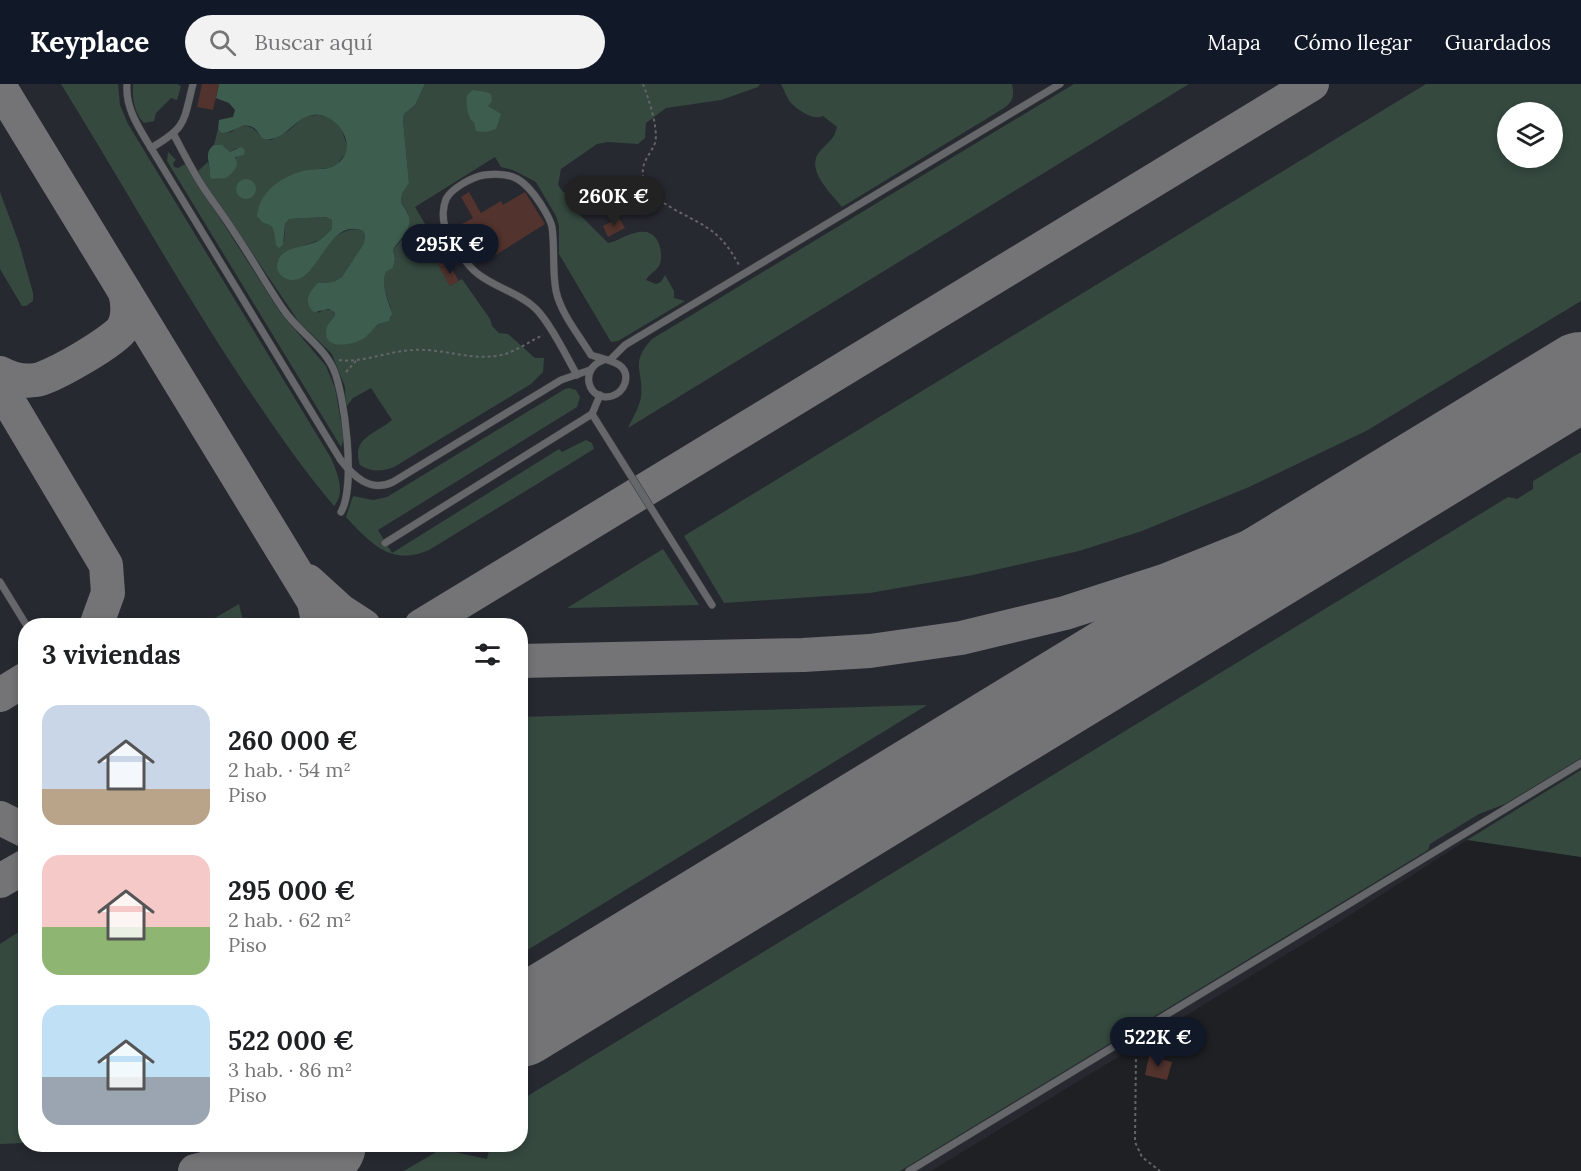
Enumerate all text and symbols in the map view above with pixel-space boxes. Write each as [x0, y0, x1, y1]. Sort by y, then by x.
search box [185, 15, 605, 69]
text: Keyplace [30, 24, 149, 60]
icon: search [206, 26, 239, 59]
text: Buscar aquí [254, 28, 373, 56]
text: Mapa [1207, 29, 1261, 56]
text: Cómo llegar [1294, 29, 1412, 56]
text: Guardados [1445, 29, 1551, 56]
map controls [1497, 102, 1563, 168]
button: layers [1497, 102, 1563, 168]
pin: 260K € [565, 176, 663, 227]
text: 260K € [579, 183, 649, 208]
pin: 295K € [401, 224, 499, 275]
text: 295K € [416, 231, 484, 256]
text: 3 viviendas [42, 638, 181, 671]
icon: filters [471, 638, 504, 671]
text: 260 000 € [228, 724, 358, 757]
icon: home [90, 729, 162, 801]
text: 2 hab. · 54 m² [228, 757, 351, 782]
text: Piso [228, 782, 267, 807]
text: 295 000 € [228, 874, 355, 907]
icon: home [90, 879, 162, 951]
text: 2 hab. · 62 m² [228, 907, 352, 932]
text: Piso [228, 932, 267, 957]
pin: 522K € [1109, 1017, 1207, 1068]
text: 522 000 € [228, 1024, 354, 1057]
text: 522K € [1124, 1024, 1192, 1049]
icon: home [90, 1029, 162, 1101]
text: 3 hab. · 86 m² [228, 1057, 352, 1082]
text: Piso [228, 1082, 267, 1107]

